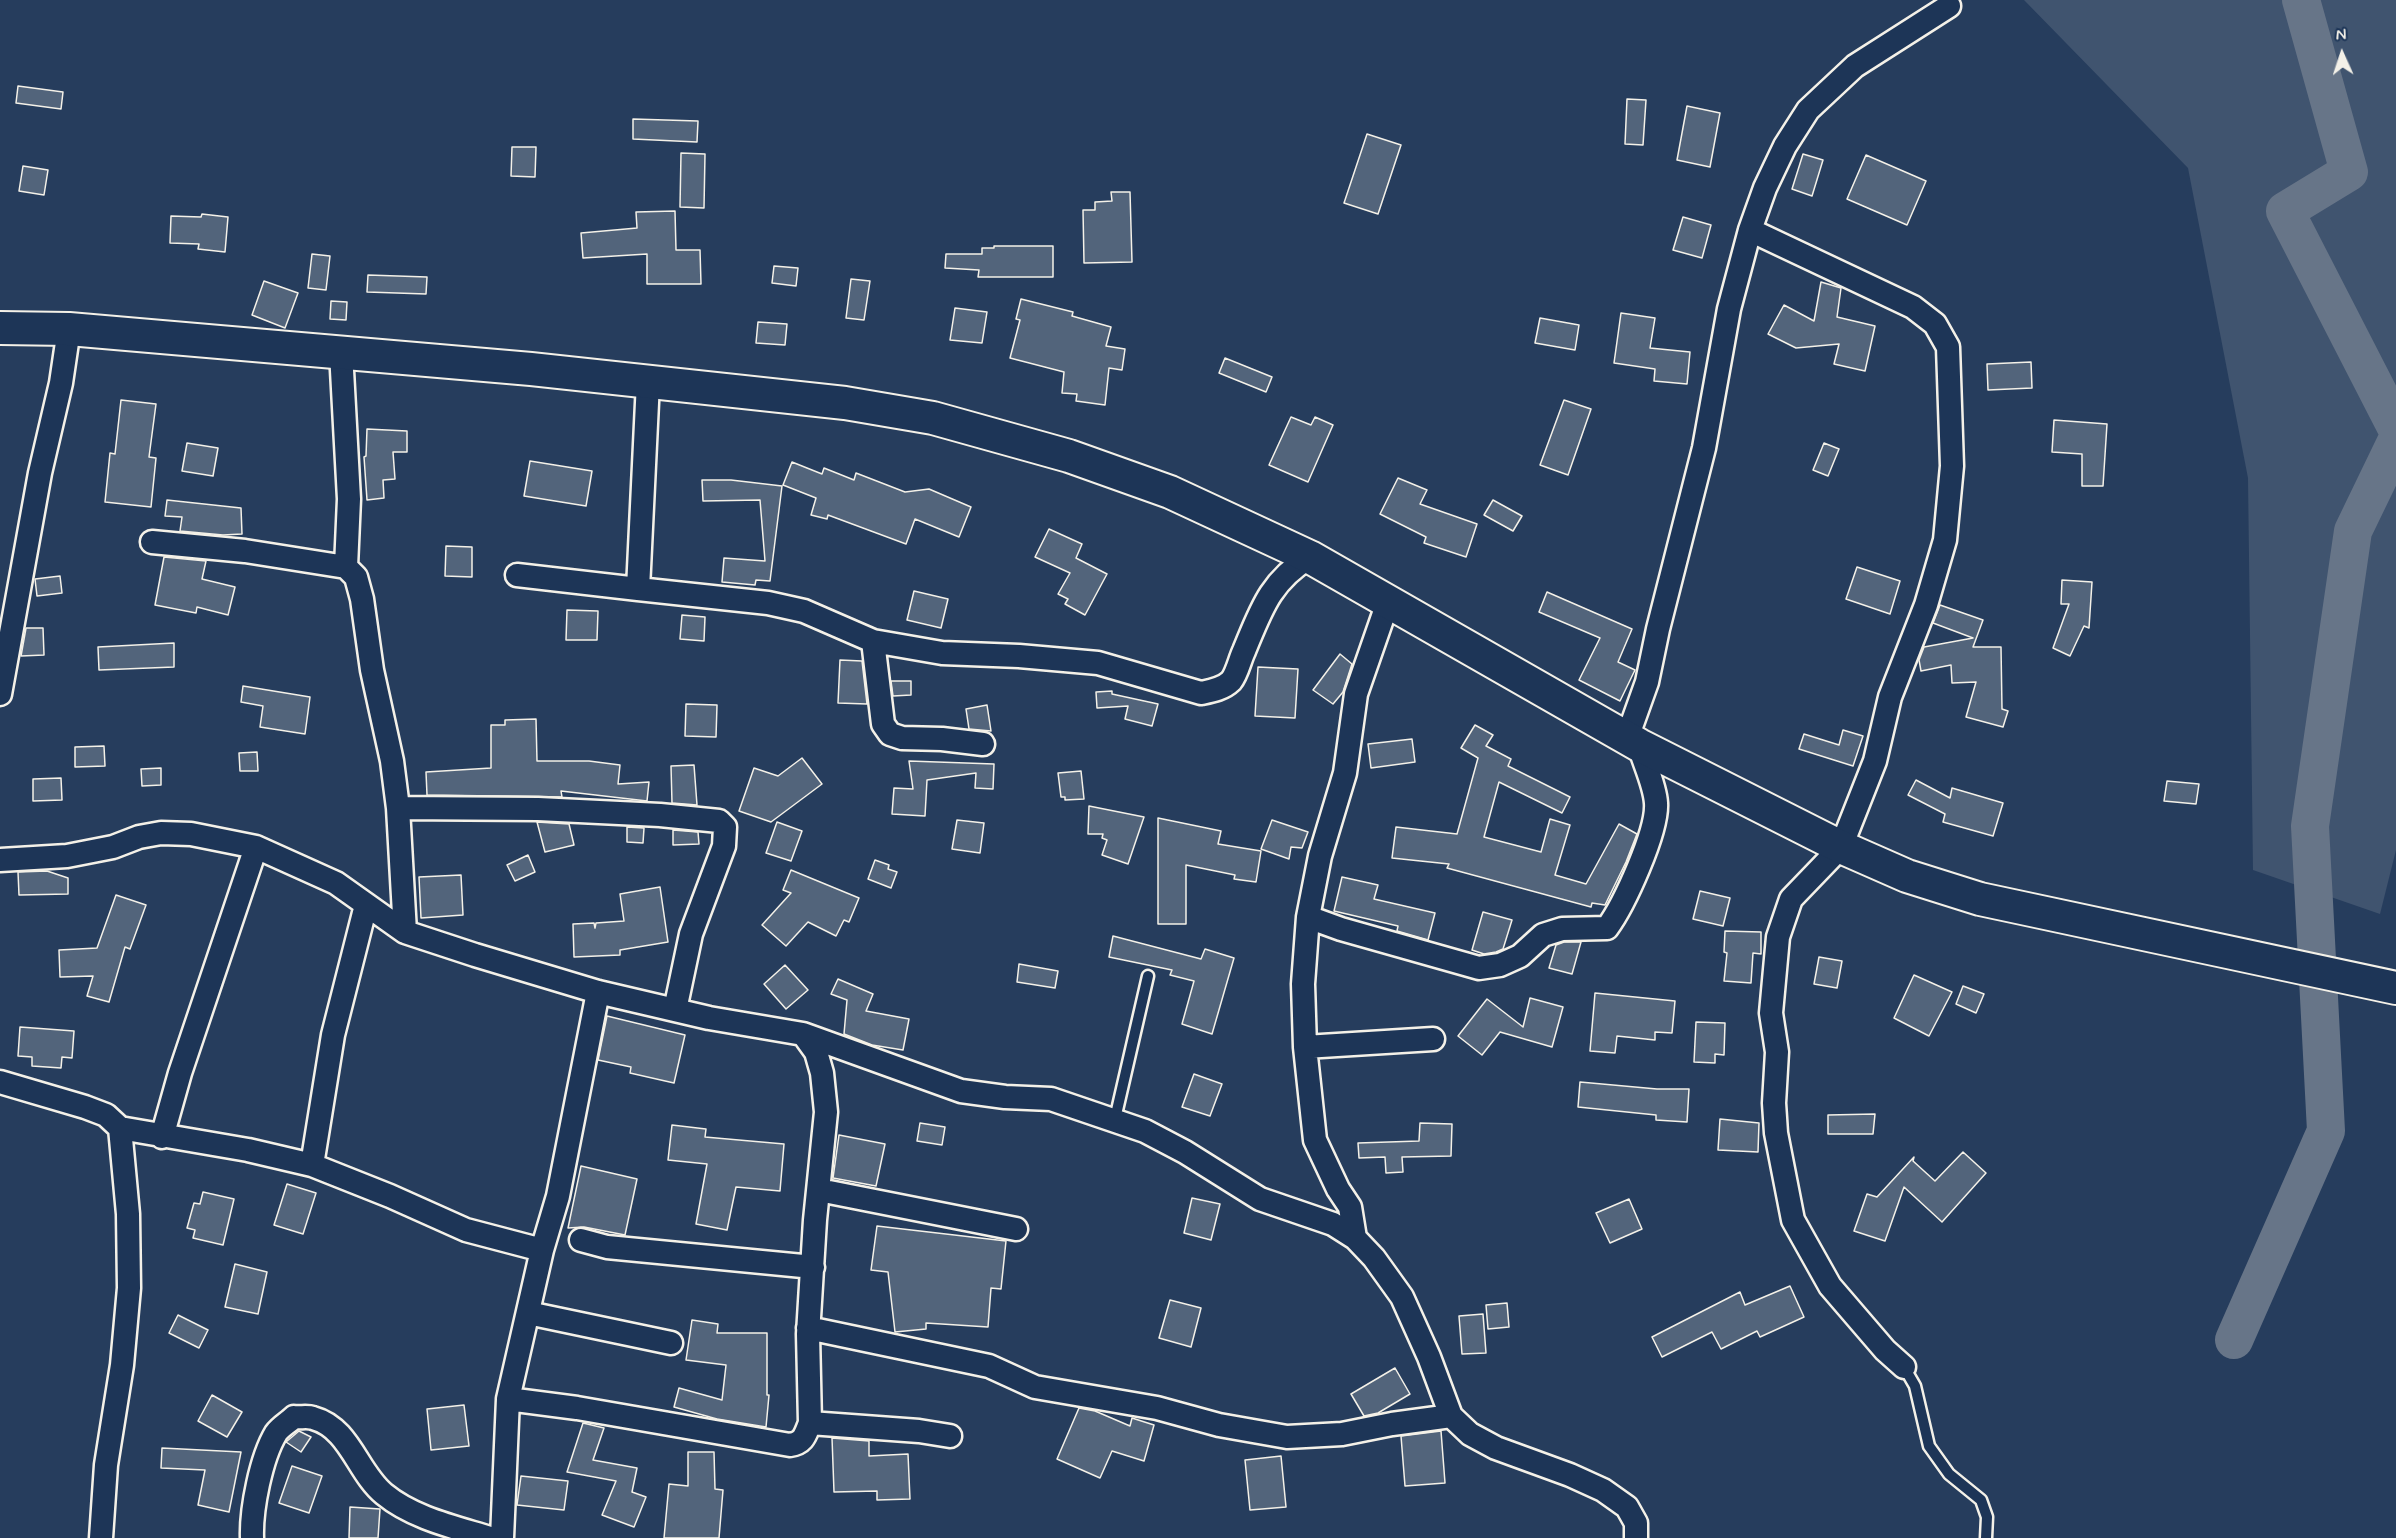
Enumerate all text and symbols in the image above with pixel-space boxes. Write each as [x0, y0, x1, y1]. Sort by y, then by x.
north arrow [2312, 24, 2372, 84]
text: N [2335, 25, 2347, 46]

